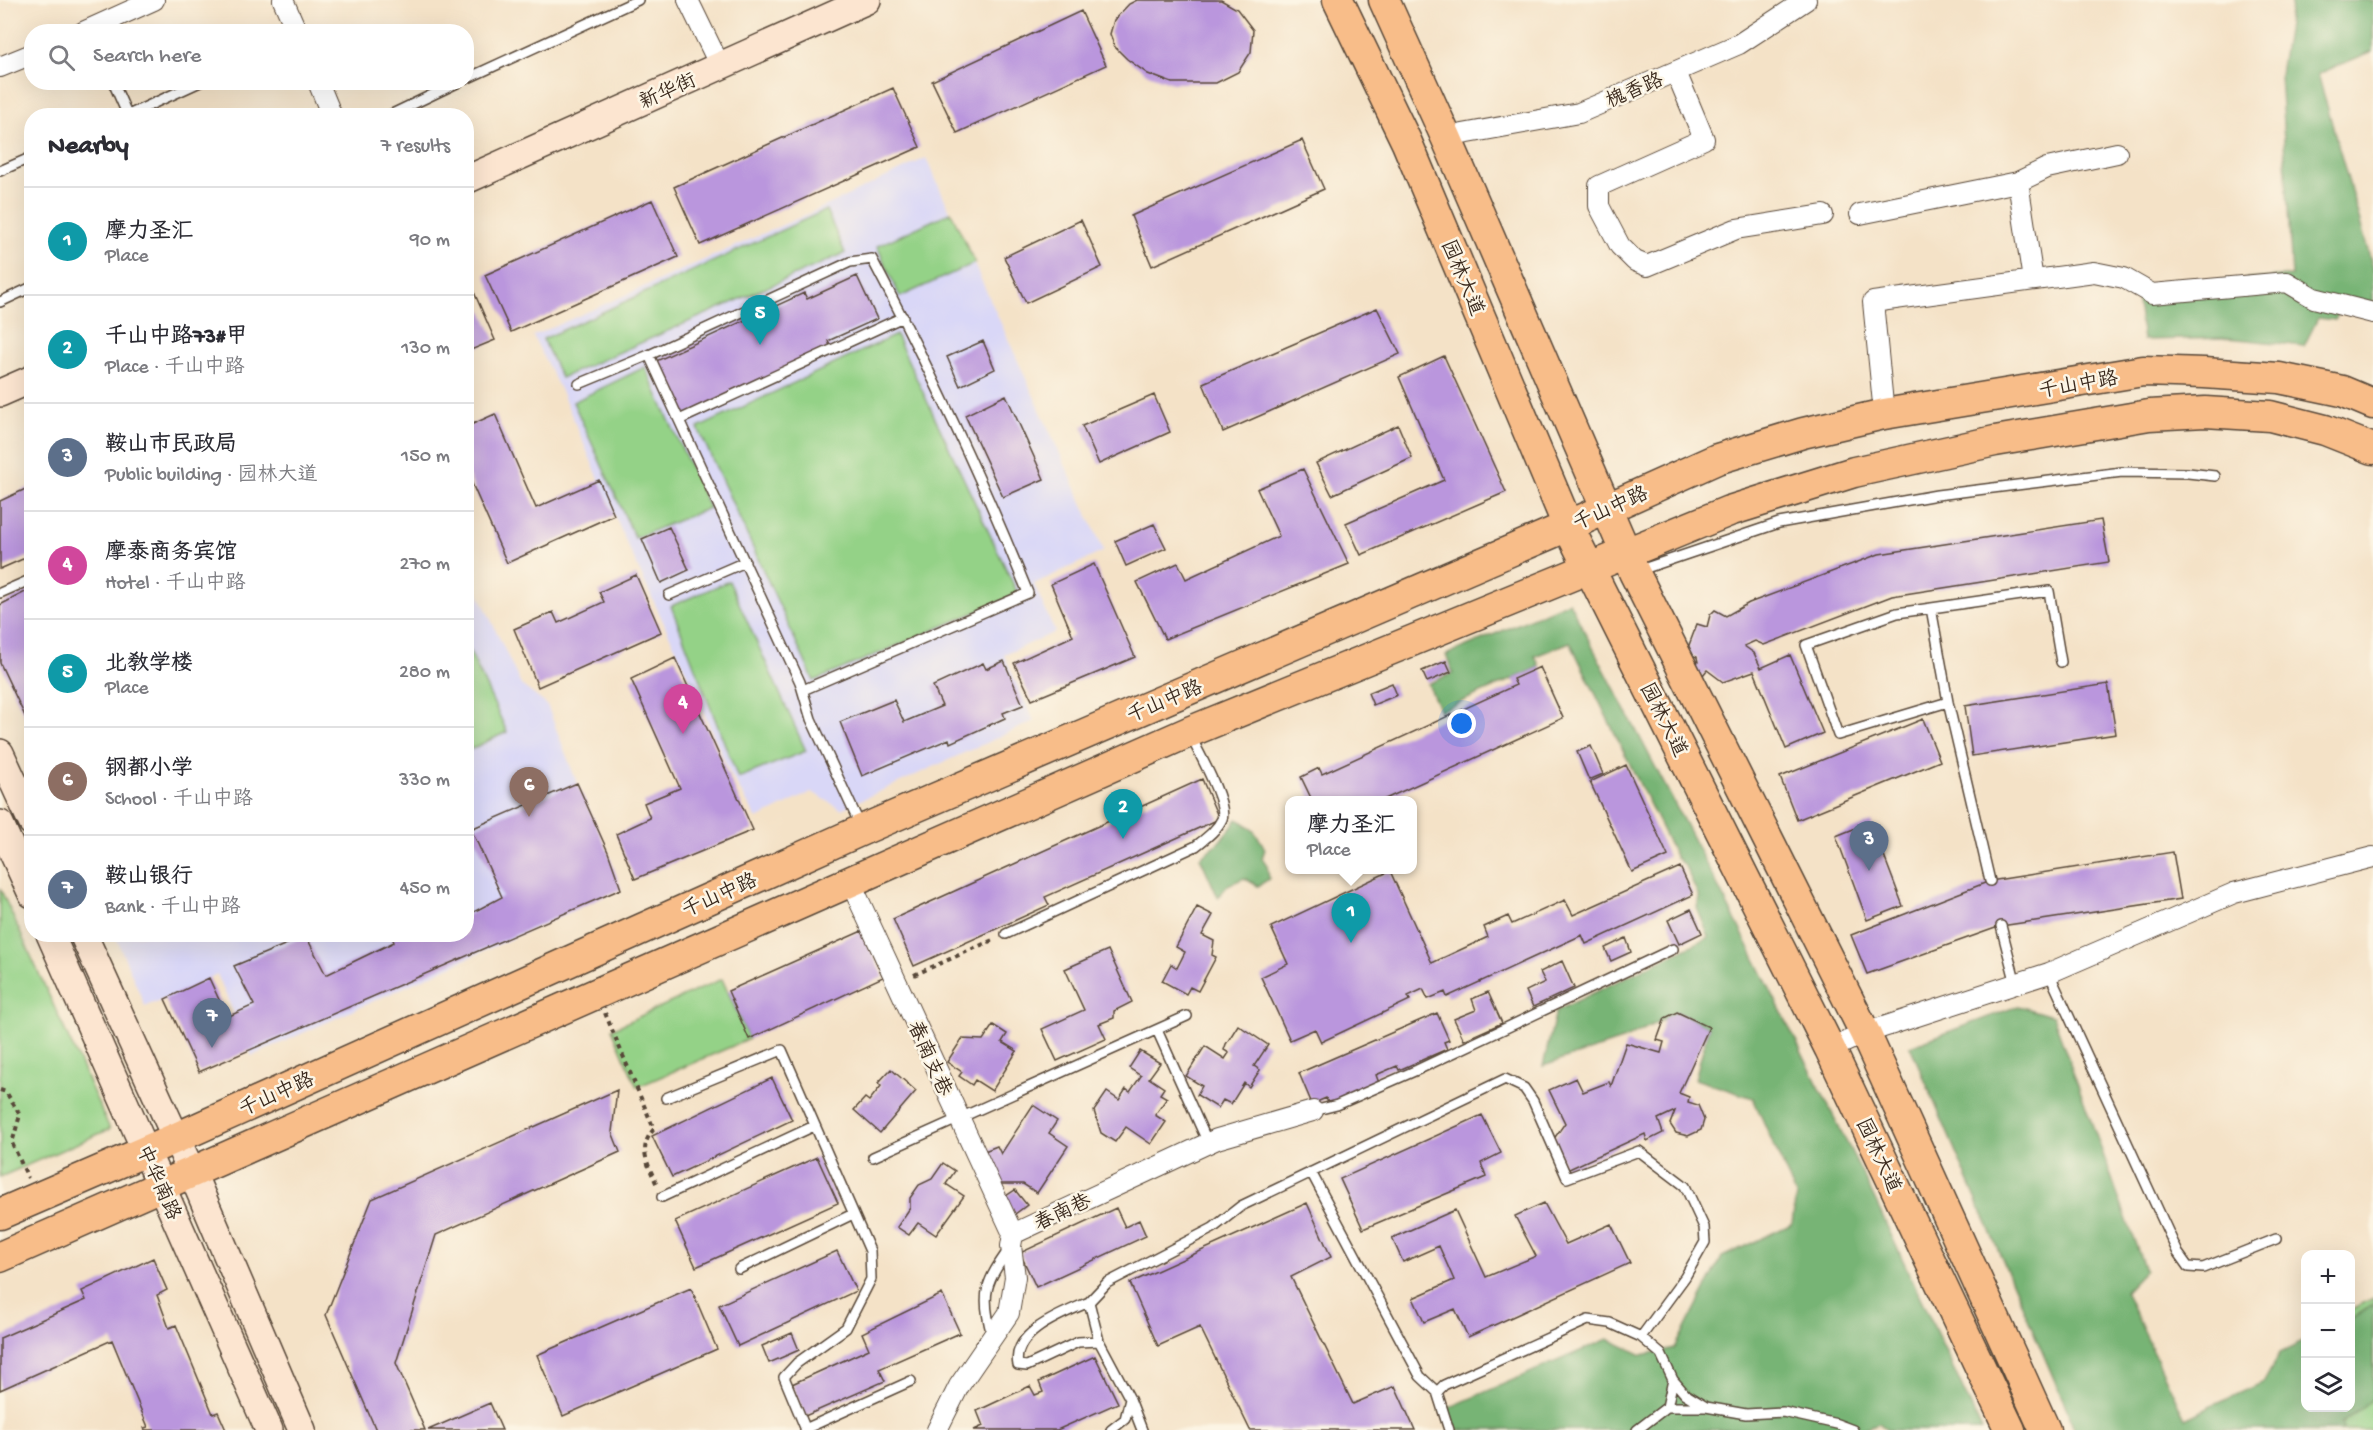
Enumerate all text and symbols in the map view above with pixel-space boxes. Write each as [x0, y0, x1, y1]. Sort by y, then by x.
search box [24, 24, 474, 90]
icon: search [45, 41, 78, 74]
text: Search here [93, 44, 201, 70]
street label: 槐香路 [1602, 68, 1668, 115]
street label: 新华街 [636, 70, 701, 116]
text: Nearby [48, 132, 129, 163]
text: 7 results [381, 136, 450, 159]
text: 摩力圣汇 [105, 220, 193, 246]
text: 1 [63, 230, 72, 253]
text: 90 m [410, 230, 450, 253]
street label: 园林大道 [1435, 236, 1489, 320]
text: Place [105, 246, 149, 269]
pin: 5 [740, 296, 780, 345]
text: 千山中路73#甲 [105, 325, 248, 351]
text: 2 [63, 338, 72, 361]
text: 130 m [401, 338, 450, 361]
text: Place · 千山中路 [105, 357, 244, 380]
street label: 千山中路 [2037, 366, 2121, 405]
text: 鞍山市民政局 [105, 433, 237, 459]
text: 3 [62, 446, 73, 469]
text: 150 m [401, 446, 450, 469]
text: Public building · 园林大道 [105, 465, 318, 488]
street label: 千山中路 [1569, 481, 1654, 537]
text: 摩泰商务宾馆 [105, 541, 237, 567]
text: 4 [63, 554, 72, 577]
text: 270 m [400, 554, 450, 577]
text: Hotel · 千山中路 [105, 573, 245, 596]
text: 北教学楼 [105, 652, 193, 678]
text: 5 [62, 662, 73, 685]
text: 280 m [399, 662, 450, 685]
street label: 千山中路 [1123, 675, 1208, 729]
text: Place [105, 678, 149, 701]
street label: 园林大道 [1633, 679, 1692, 761]
pin: 4 [664, 684, 702, 734]
your location [1447, 709, 1476, 738]
text: 钢都小学 [105, 757, 193, 783]
pin: 6 [510, 768, 548, 817]
text: 6 [62, 770, 73, 793]
text: 330 m [399, 770, 450, 793]
text: School · 千山中路 [105, 789, 253, 812]
pin: 2 [1104, 790, 1142, 839]
popup [1285, 796, 1417, 874]
text: 摩力圣汇 [1307, 814, 1395, 840]
pin: 3 [1850, 822, 1888, 871]
text: Place [1307, 840, 1351, 863]
text: 鞍山银行 [105, 865, 193, 891]
street label: 千山中路 [678, 868, 763, 924]
text: 7 [62, 878, 73, 901]
text: 450 m [400, 878, 450, 901]
pin: 1 [1332, 894, 1370, 943]
text: Bank · 千山中路 [105, 897, 241, 920]
pin: 7 [192, 998, 232, 1048]
street label: 春南支巷 [901, 1017, 957, 1102]
street label: 千山中路 [235, 1067, 320, 1123]
street label: 园林大道 [1850, 1115, 1906, 1198]
street label: 中华南路 [130, 1141, 186, 1226]
street label: 春南巷 [1031, 1189, 1096, 1237]
map controls [2301, 1250, 2355, 1412]
button: + [2301, 1250, 2355, 1304]
button: − [2301, 1304, 2355, 1358]
button: layers [2301, 1358, 2355, 1412]

